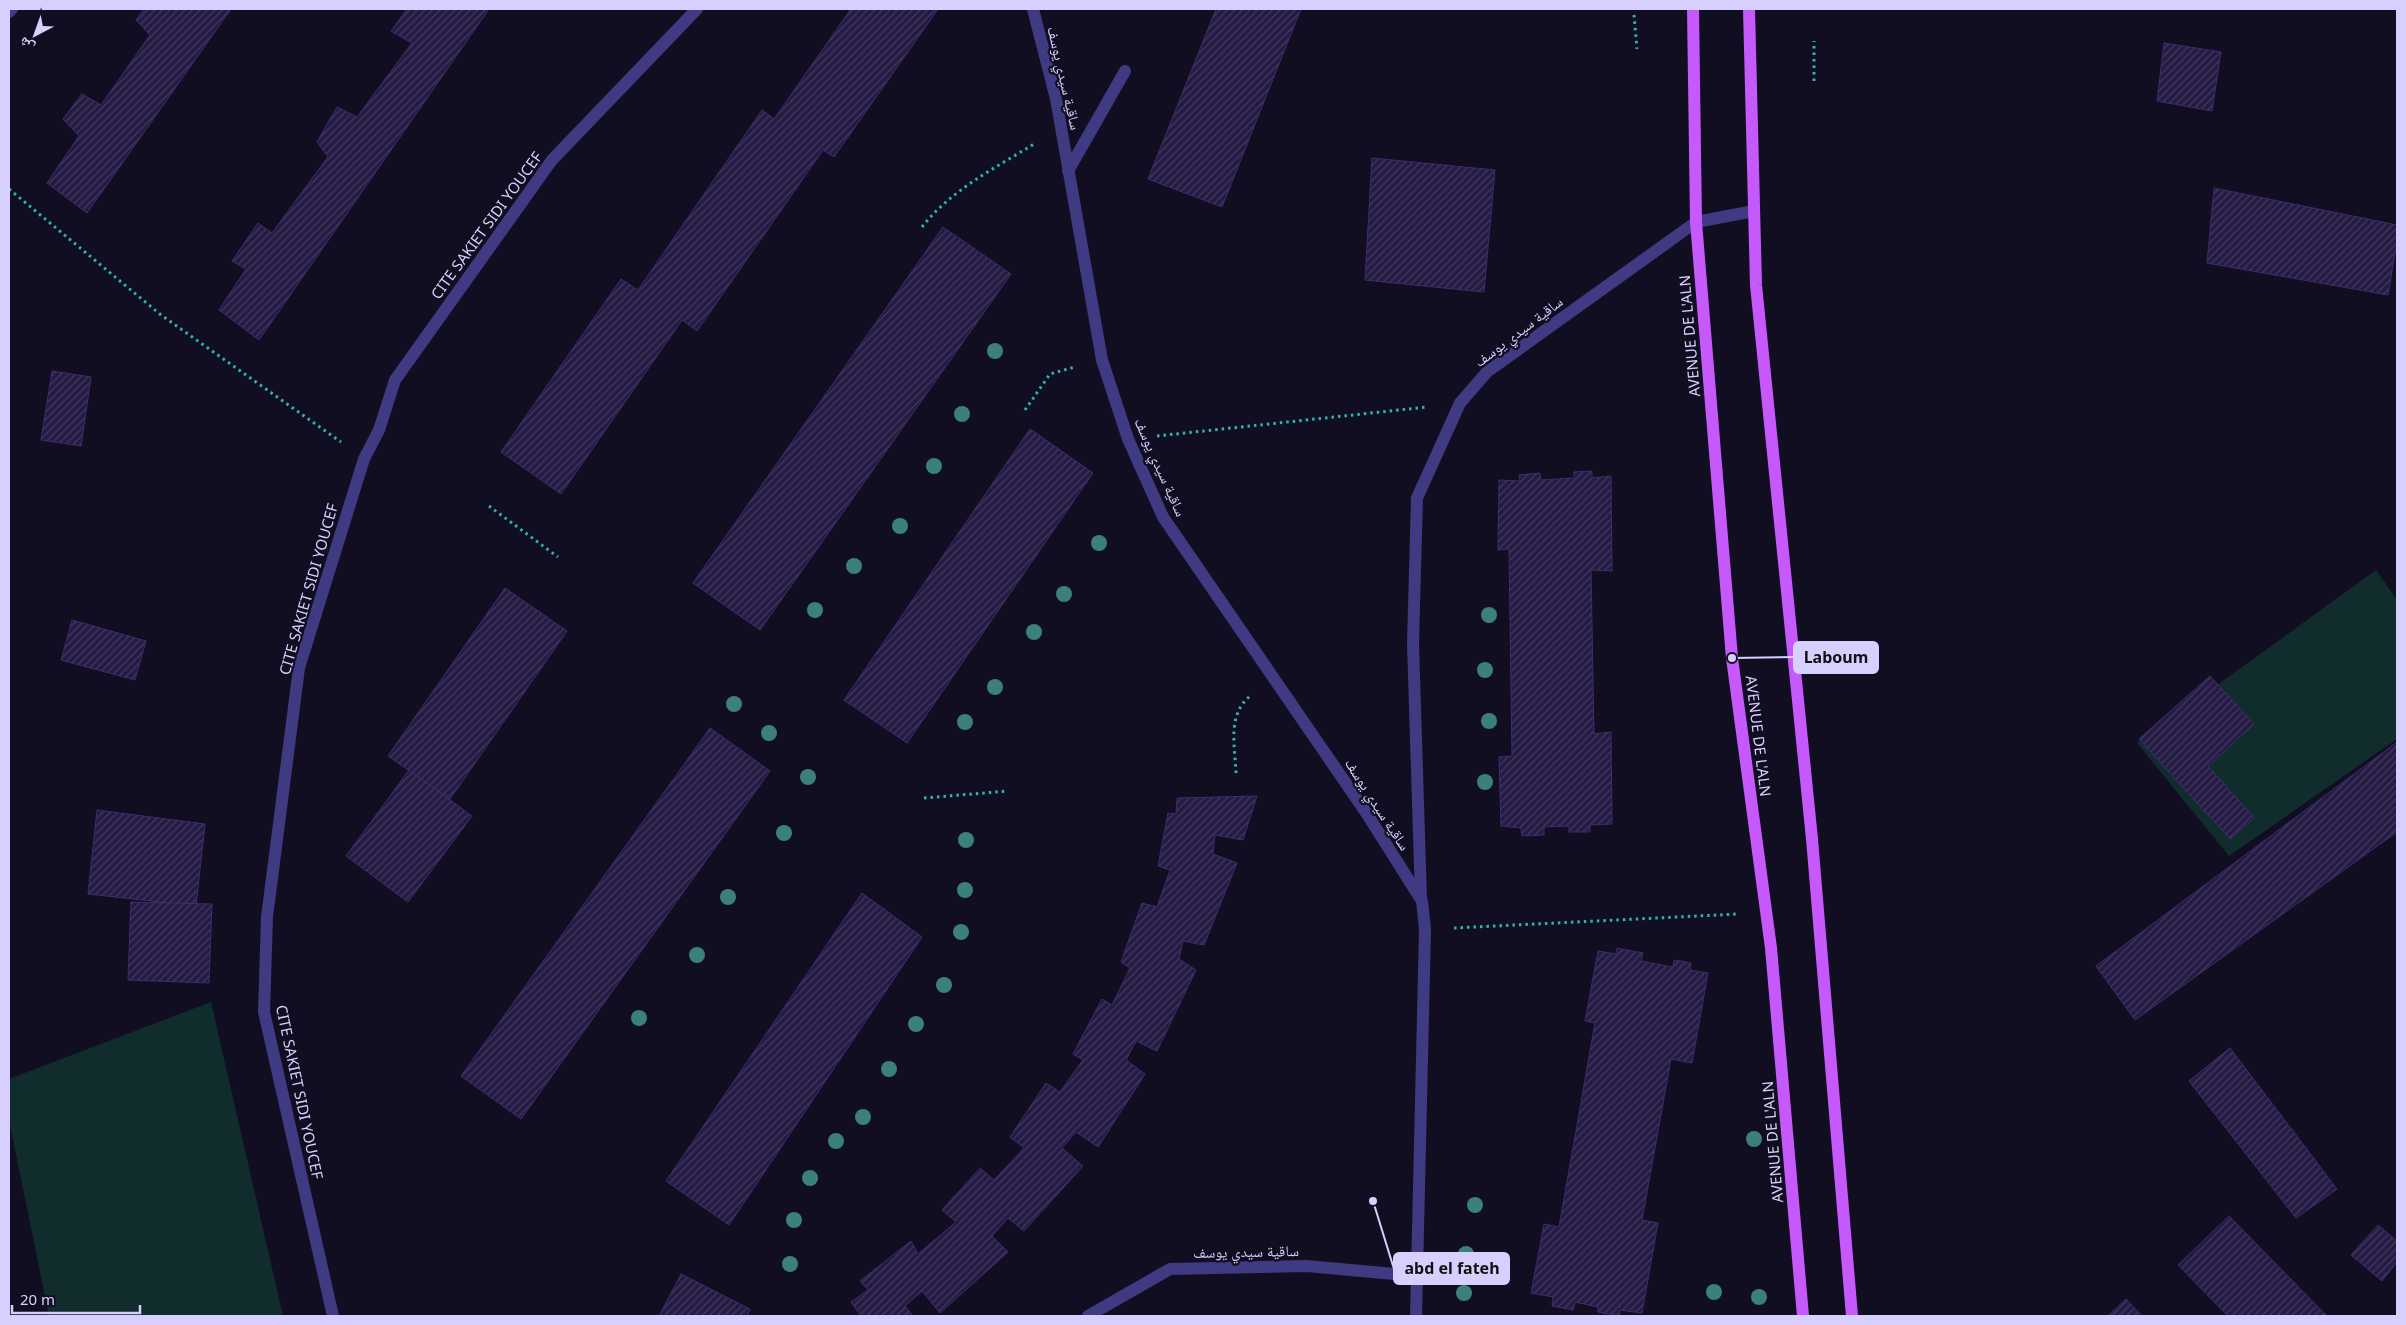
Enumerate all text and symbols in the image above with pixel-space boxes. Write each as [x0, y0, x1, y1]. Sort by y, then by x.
north arrow [10, 10, 60, 60]
street label: ساقية سيدي يوسف [1041, 24, 1087, 133]
text: ش [14, 33, 38, 57]
street label: CITE SAKIET SIDI YOUCEF [426, 147, 546, 303]
street label: AVENUE DE L'ALN [1674, 274, 1704, 398]
street label: ساقية سيدي يوسف [1470, 291, 1568, 373]
street label: ساقية سيدي يوسف [1128, 415, 1192, 521]
street label: CITE SAKIET SIDI YOUCEF [274, 501, 342, 677]
callout: Laboum [1794, 642, 1878, 673]
text: Laboum [1804, 646, 1868, 668]
street label: AVENUE DE L'ALN [1742, 674, 1776, 798]
street label: ساقية سيدي يوسف [1338, 754, 1415, 855]
street label: CITE SAKIET SIDI YOUCEF [272, 1003, 328, 1181]
street label: AVENUE DE L'ALN [1757, 1080, 1787, 1204]
street label: ساقية سيدي يوسف [1193, 1240, 1299, 1265]
callout: abd el fateh [1394, 1253, 1509, 1284]
text: abd el fateh [1404, 1257, 1500, 1279]
scale bar [12, 1282, 140, 1314]
text: 20 m [20, 1289, 55, 1309]

